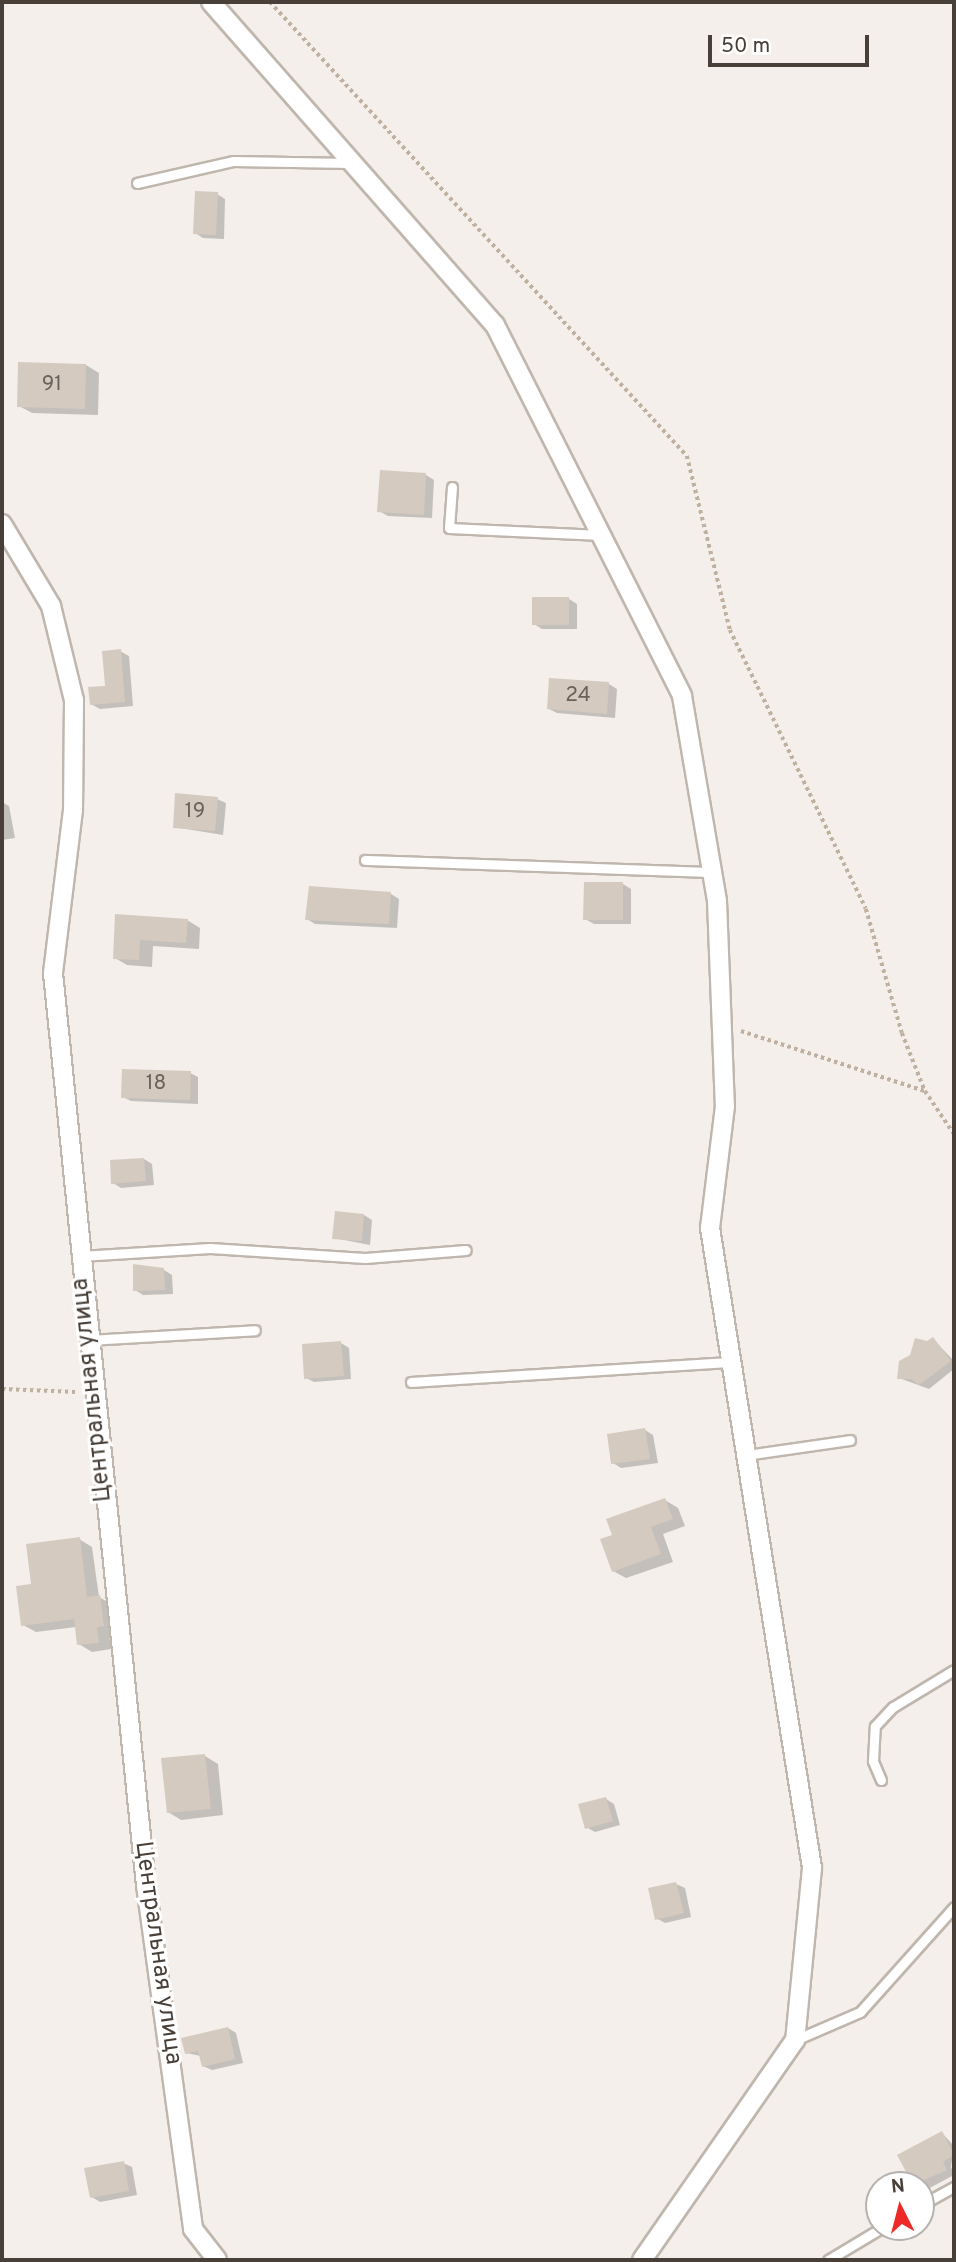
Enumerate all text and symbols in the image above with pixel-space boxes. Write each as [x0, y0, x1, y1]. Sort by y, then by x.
scale bar [711, 21, 872, 65]
text: 50 m [721, 33, 770, 60]
house number: 91 [42, 372, 62, 398]
house number: 24 [565, 683, 591, 709]
house number: 19 [185, 799, 205, 825]
house number: 18 [146, 1071, 166, 1097]
street label: Центральная улица [67, 1277, 119, 1503]
street label: Центральная улица [127, 1840, 187, 2066]
north arrow [865, 2171, 935, 2241]
text: N [890, 2174, 906, 2200]

